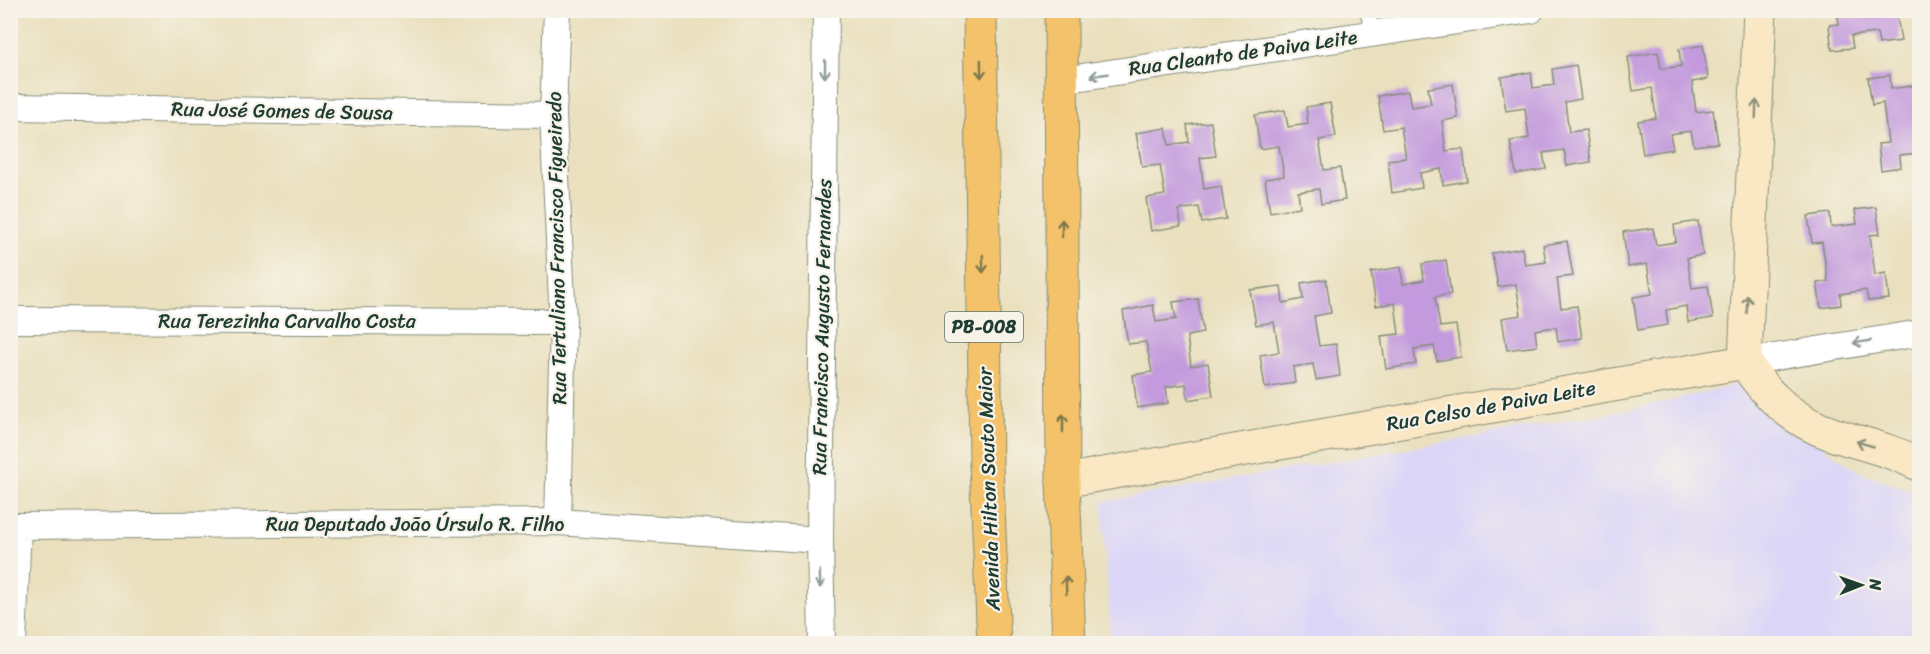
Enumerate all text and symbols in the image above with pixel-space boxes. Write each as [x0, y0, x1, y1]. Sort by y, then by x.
street label: Rua Cleanto de Paiva Leite [1126, 20, 1360, 86]
one-way arrow [820, 58, 831, 78]
one-way arrow [975, 58, 987, 78]
one-way arrow [1090, 69, 1109, 80]
street label: Rua Tertuliano Francisco Figueiredo [537, 91, 577, 405]
street label: Rua José Gomes de Sousa [171, 92, 393, 130]
one-way arrow [1750, 99, 1761, 119]
street label: Rua Francisco Augusto Fernandes [802, 178, 842, 475]
one-way arrow [1056, 218, 1068, 238]
one-way arrow [978, 253, 989, 273]
one-way arrow [1742, 294, 1753, 314]
street label: Rua Terezinha Carvalho Costa [158, 304, 417, 339]
road number: PB-008 [945, 312, 1023, 342]
one-way arrow [1852, 337, 1872, 348]
street label: Avenida Hilton Souto Maior [967, 365, 1011, 612]
street label: Rua Celso de Paiva Leite [1383, 370, 1599, 442]
one-way arrow [1057, 413, 1069, 433]
one-way arrow [1856, 438, 1875, 449]
street label: Rua Deputado João Úrsulo R. Filho [266, 507, 564, 542]
north arrow [1831, 555, 1891, 615]
one-way arrow [815, 568, 826, 588]
one-way arrow [1061, 576, 1072, 596]
text: N [1861, 578, 1890, 591]

